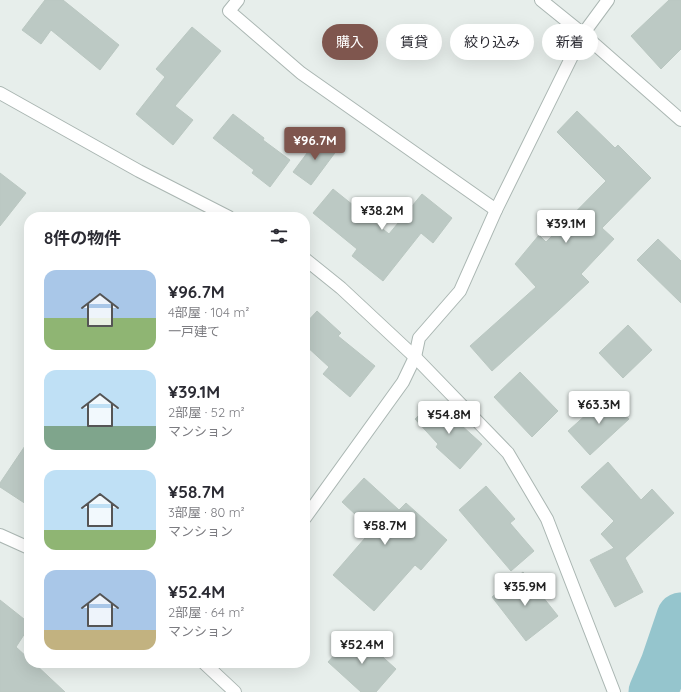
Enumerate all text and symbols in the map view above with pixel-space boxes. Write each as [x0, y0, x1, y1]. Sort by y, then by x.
chip: 購入 [322, 24, 378, 60]
chip: 賃貸 [386, 24, 442, 60]
chip: 絞り込み [450, 24, 534, 60]
chip: 新着 [542, 24, 598, 60]
pin: ¥96.7M [282, 127, 348, 161]
text: ¥96.7M [293, 132, 337, 148]
pin: ¥38.2M [349, 197, 415, 231]
text: ¥38.2M [360, 202, 404, 218]
pin: ¥39.1M [533, 210, 599, 244]
text: ¥39.1M [546, 215, 586, 231]
icon: filters [268, 225, 290, 247]
text: 8件の物件 [44, 227, 121, 248]
text: ¥96.7M [168, 281, 225, 302]
icon: home [76, 286, 124, 334]
text: 4部屋 · 104 m² [168, 304, 249, 320]
text: 一戸建て [168, 323, 220, 339]
text: ¥39.1M [168, 381, 220, 402]
icon: home [76, 386, 124, 434]
pin: ¥63.3M [566, 391, 632, 425]
text: ¥63.3M [578, 396, 620, 412]
pin: ¥54.8M [416, 401, 482, 435]
text: 2部屋 · 52 m² [168, 404, 245, 420]
text: ¥54.8M [427, 406, 471, 422]
text: マンション [168, 423, 233, 439]
text: ¥58.7M [168, 481, 225, 502]
icon: home [76, 486, 124, 534]
text: 3部屋 · 80 m² [168, 504, 245, 520]
pin: ¥58.7M [352, 512, 418, 546]
text: ¥58.7M [363, 517, 407, 533]
text: マンション [168, 523, 233, 539]
pin: ¥35.9M [492, 573, 558, 607]
text: ¥35.9M [504, 578, 546, 594]
text: ¥52.4M [168, 581, 225, 602]
icon: home [76, 586, 124, 634]
text: 2部屋 · 64 m² [168, 604, 244, 620]
text: マンション [168, 623, 233, 639]
pin: ¥52.4M [329, 631, 395, 665]
text: ¥52.4M [340, 636, 384, 652]

